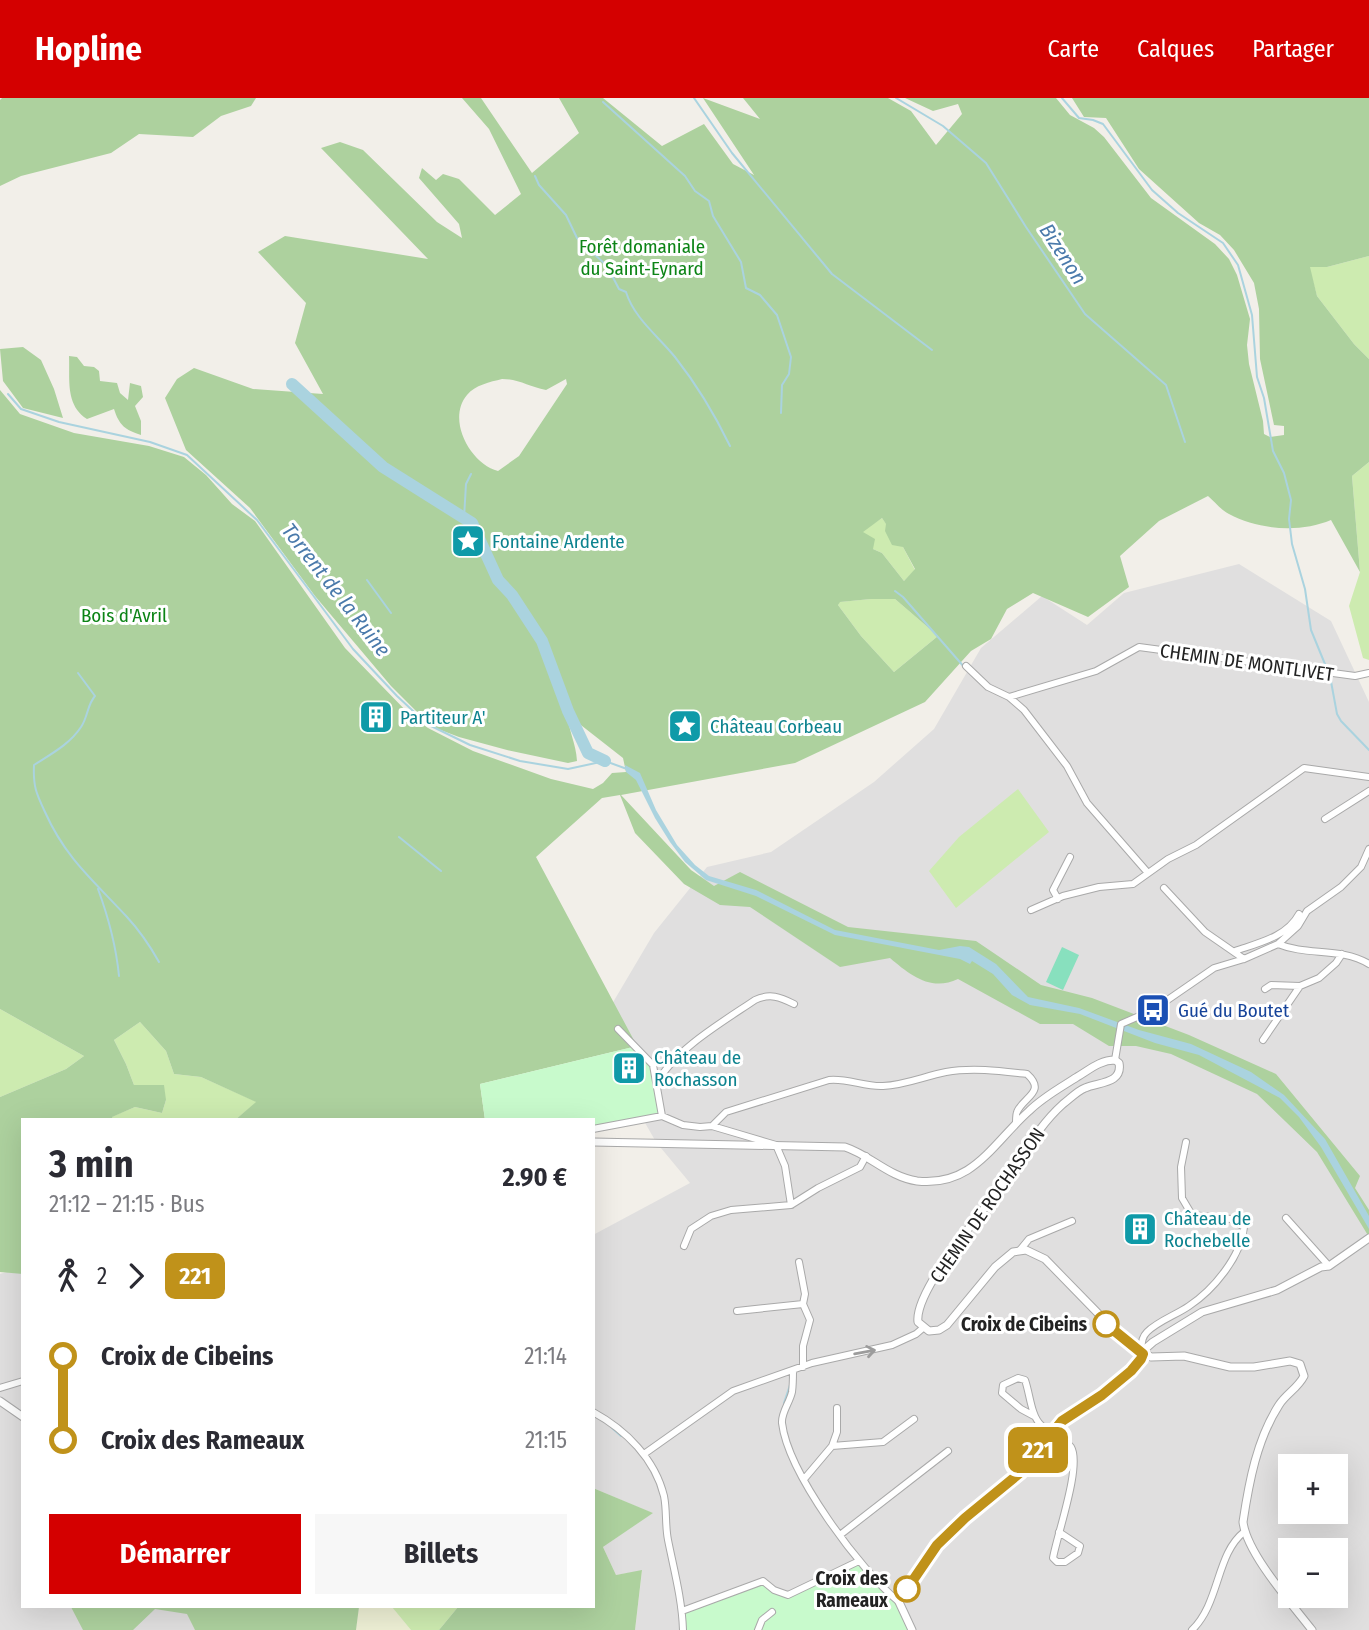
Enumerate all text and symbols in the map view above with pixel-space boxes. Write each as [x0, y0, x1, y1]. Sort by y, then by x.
text: Hopline [35, 29, 142, 69]
text: Carte [1048, 35, 1099, 63]
text: Calques [1137, 35, 1214, 63]
text: Partager [1252, 35, 1334, 63]
water label: Bizenon [1034, 218, 1092, 290]
park label: Forêt domaniale du Saint-Eynard [579, 235, 705, 280]
water label: Torrent de la Ruine [276, 518, 396, 662]
place icon: Fontaine Ardente [449, 522, 487, 560]
place label: Fontaine Ardente [492, 530, 625, 553]
park label: Bois d'Avril [81, 604, 167, 627]
street label: CHEMIN DE MONTLIVET [1159, 639, 1336, 686]
building icon: Partiteur A' [357, 698, 395, 736]
place label: Partiteur A' [400, 706, 486, 729]
place icon: Château Corbeau [666, 707, 704, 745]
place label: Château Corbeau [710, 715, 842, 738]
bus stop icon: Gué du Boutet [1134, 991, 1172, 1029]
place label: Gué du Boutet [1178, 999, 1290, 1022]
place label: Château de Rochasson [654, 1046, 741, 1091]
building icon: Château de Rochasson [610, 1049, 648, 1087]
street label: CHEMIN DE ROCHASSON [925, 1123, 1050, 1287]
text: 3 min [49, 1141, 134, 1187]
text: 2.90 € [503, 1162, 567, 1193]
text: 21:12 – 21:15 · Bus [49, 1190, 205, 1218]
place label: Château de Rochebelle [1164, 1207, 1251, 1252]
building icon: Château de Rochebelle [1121, 1210, 1159, 1248]
icon: walk [49, 1257, 87, 1295]
icon: forward [117, 1257, 155, 1295]
text: 2 [97, 1262, 107, 1290]
text: 221 [179, 1262, 211, 1290]
marker: Croix de Cibeins [1093, 1311, 1119, 1337]
place label: Croix de Cibeins [961, 1313, 1088, 1336]
text: Croix de Cibeins [101, 1341, 273, 1372]
text: 21:14 [524, 1342, 567, 1370]
one-way arrow [853, 1345, 876, 1359]
text: Croix des Rameaux [101, 1425, 304, 1456]
text: 21:15 [525, 1426, 567, 1454]
line badge: 221 [998, 1427, 1078, 1473]
text: 221 [1022, 1436, 1054, 1464]
map controls [1278, 1454, 1348, 1608]
button: + [1278, 1454, 1348, 1524]
button: Démarrer [49, 1514, 301, 1594]
button: Billets [315, 1514, 567, 1594]
button: − [1278, 1538, 1348, 1608]
place label: Croix des Rameaux [816, 1567, 889, 1612]
marker: Croix des Rameaux [894, 1576, 920, 1602]

